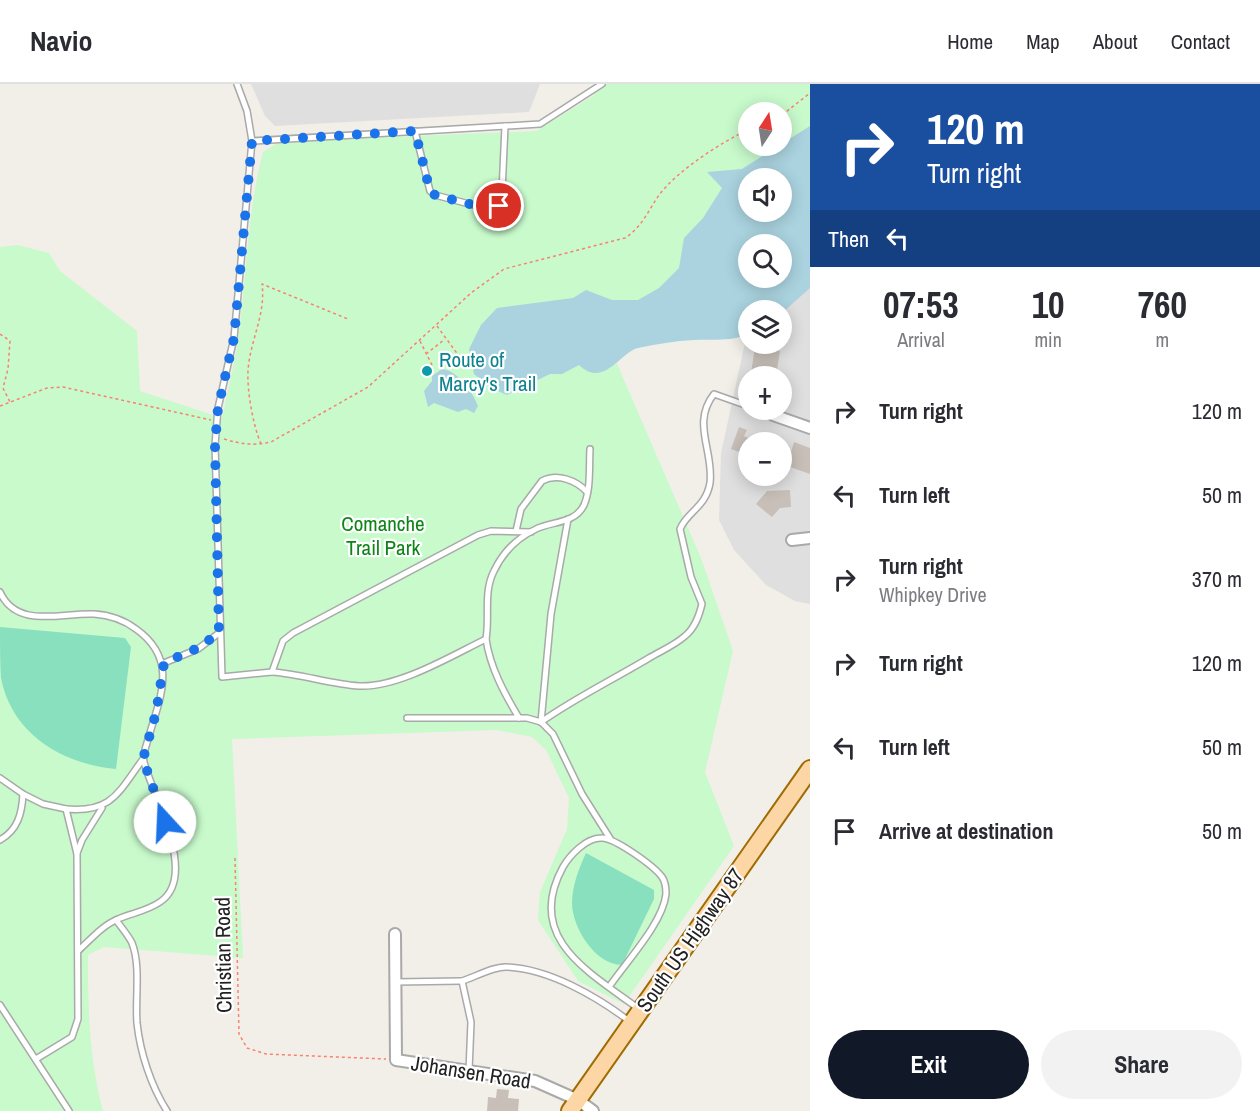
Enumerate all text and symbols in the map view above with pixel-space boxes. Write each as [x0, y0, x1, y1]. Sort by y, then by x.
text: Navio [30, 22, 93, 60]
text: Home [947, 27, 993, 56]
text: Map [1026, 27, 1060, 56]
text: About [1093, 27, 1138, 56]
text: Contact [1171, 27, 1230, 56]
text: 120 m [927, 101, 1025, 157]
north arrow [738, 102, 792, 156]
map controls [738, 102, 792, 486]
icon: right [828, 108, 906, 186]
text: Turn right [927, 155, 1021, 191]
button: sound [738, 168, 792, 222]
pin [473, 180, 524, 231]
icon: arrive [482, 189, 515, 222]
icon: left [881, 222, 914, 255]
text: Then [828, 224, 869, 254]
button: search [738, 234, 792, 288]
text: 07:53 [883, 281, 959, 329]
text: 10 [1032, 281, 1065, 329]
text: 760 [1138, 281, 1187, 329]
button: layers [738, 300, 792, 354]
text: Arrival [897, 326, 945, 353]
text: min [1034, 326, 1062, 353]
text: m [1155, 326, 1169, 353]
place label: Route of Marcy's Trail [439, 345, 536, 398]
marker: Route of Marcy's Trail [420, 364, 434, 378]
button: + [738, 366, 792, 420]
icon: right [828, 395, 861, 428]
text: Turn right [879, 396, 963, 426]
text: 120 m [1192, 396, 1242, 426]
button: − [738, 432, 792, 486]
icon: left [828, 479, 861, 512]
text: Turn left [879, 480, 950, 510]
text: 50 m [1202, 480, 1242, 510]
park label: Comanche Trail Park [341, 509, 425, 562]
text: Turn right [879, 551, 963, 581]
icon: right [828, 563, 861, 596]
text: 370 m [1192, 564, 1242, 594]
text: Whipkey Drive [879, 581, 987, 608]
icon: right [828, 647, 861, 680]
text: Turn right [879, 648, 963, 678]
text: 120 m [1192, 648, 1242, 678]
icon: left [828, 731, 861, 764]
text: Turn left [879, 732, 950, 762]
text: 50 m [1202, 732, 1242, 762]
position arrow [133, 790, 197, 854]
icon: arrive [828, 815, 861, 848]
text: Arrive at destination [879, 816, 1053, 846]
text: 50 m [1202, 816, 1242, 846]
street label: South US Highway 87 [630, 862, 750, 1018]
street label: Christian Road [207, 897, 239, 1013]
button: Exit [828, 1030, 1029, 1099]
button: Share [1041, 1030, 1242, 1099]
street label: Johansen Road [409, 1048, 533, 1096]

